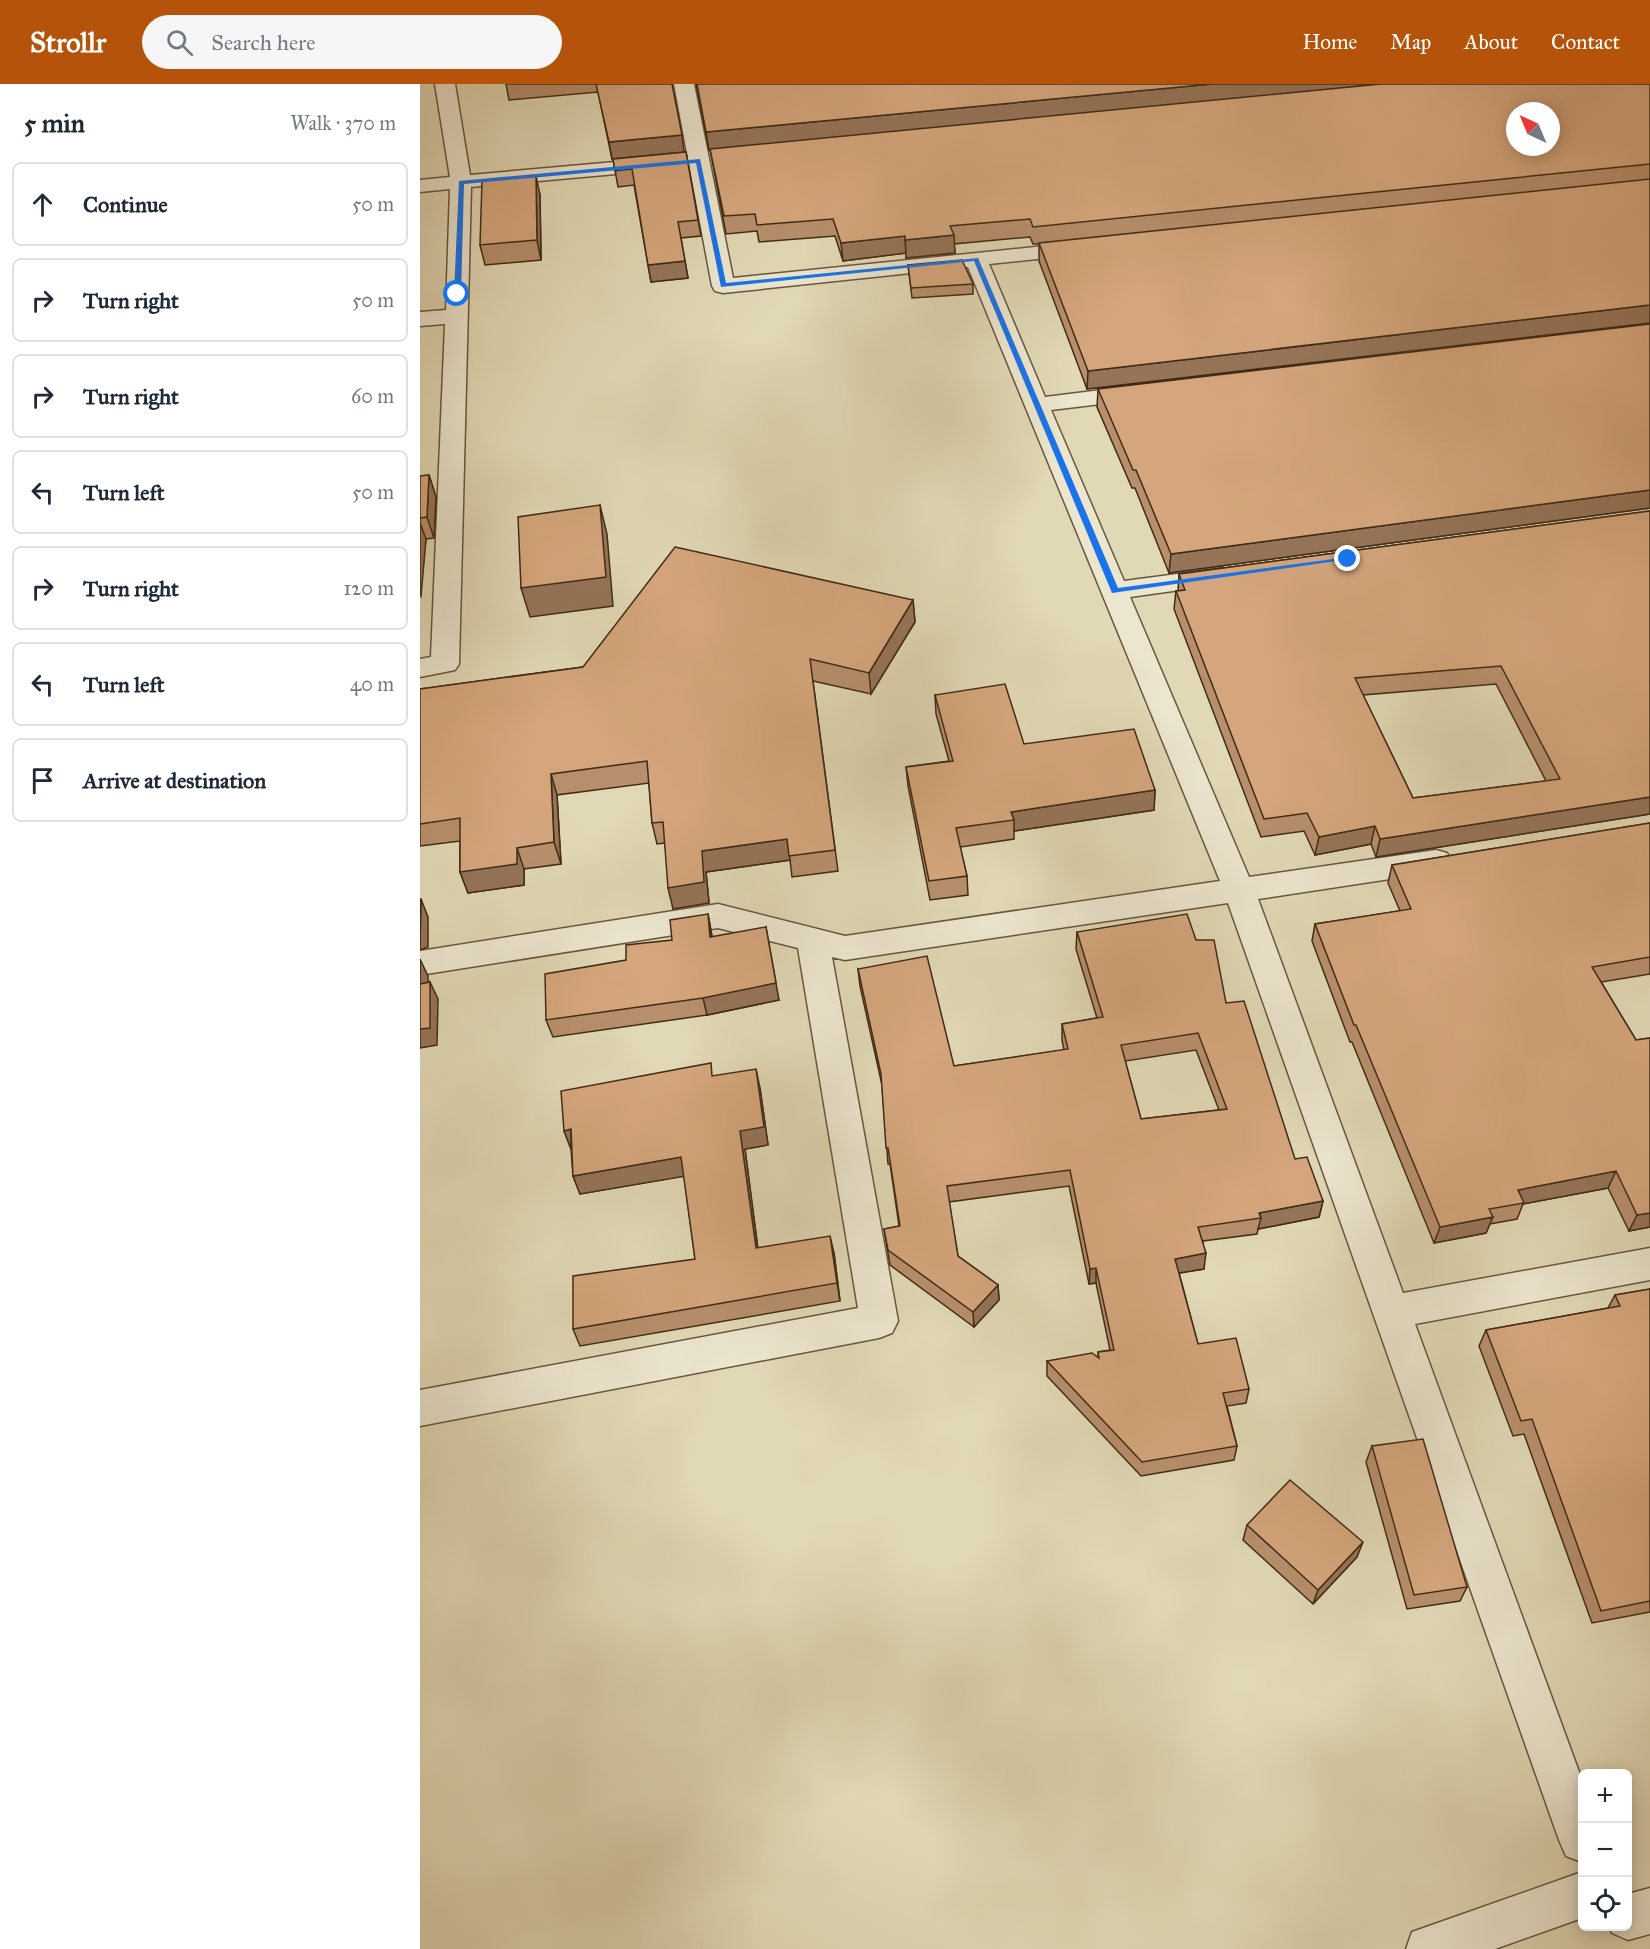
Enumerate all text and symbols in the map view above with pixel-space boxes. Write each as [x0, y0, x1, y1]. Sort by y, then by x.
search box [142, 15, 562, 69]
text: Strollr [30, 25, 106, 60]
icon: search [163, 26, 196, 59]
text: Search here [211, 29, 315, 56]
text: Home [1302, 29, 1357, 55]
text: Map [1390, 29, 1431, 55]
text: About [1464, 29, 1518, 55]
text: Contact [1551, 29, 1620, 55]
north arrow [1506, 102, 1560, 156]
text: 5 min [24, 107, 85, 139]
text: Walk · 370 m [290, 111, 396, 135]
icon: ahead [26, 188, 59, 221]
text: Continue [83, 191, 168, 218]
text: 50 m [352, 192, 394, 216]
route start [443, 280, 469, 306]
icon: right [26, 284, 59, 317]
text: Turn right [83, 287, 179, 314]
text: 50 m [352, 288, 394, 312]
icon: right [26, 380, 59, 413]
text: Turn right [83, 383, 179, 410]
text: 60 m [351, 384, 394, 408]
icon: left [26, 476, 59, 509]
text: Turn left [83, 479, 165, 506]
text: 50 m [352, 480, 394, 504]
route end [1334, 545, 1360, 571]
icon: right [26, 572, 59, 605]
text: Turn right [83, 575, 179, 602]
text: 120 m [343, 576, 394, 600]
icon: left [26, 668, 59, 701]
text: Turn left [83, 671, 165, 698]
text: 40 m [350, 672, 394, 696]
icon: arrive [26, 764, 59, 797]
text: Arrive at destination [83, 767, 266, 794]
map controls [1578, 1769, 1632, 1931]
button: + [1578, 1769, 1632, 1823]
button: − [1578, 1823, 1632, 1877]
button: locate [1578, 1877, 1632, 1931]

